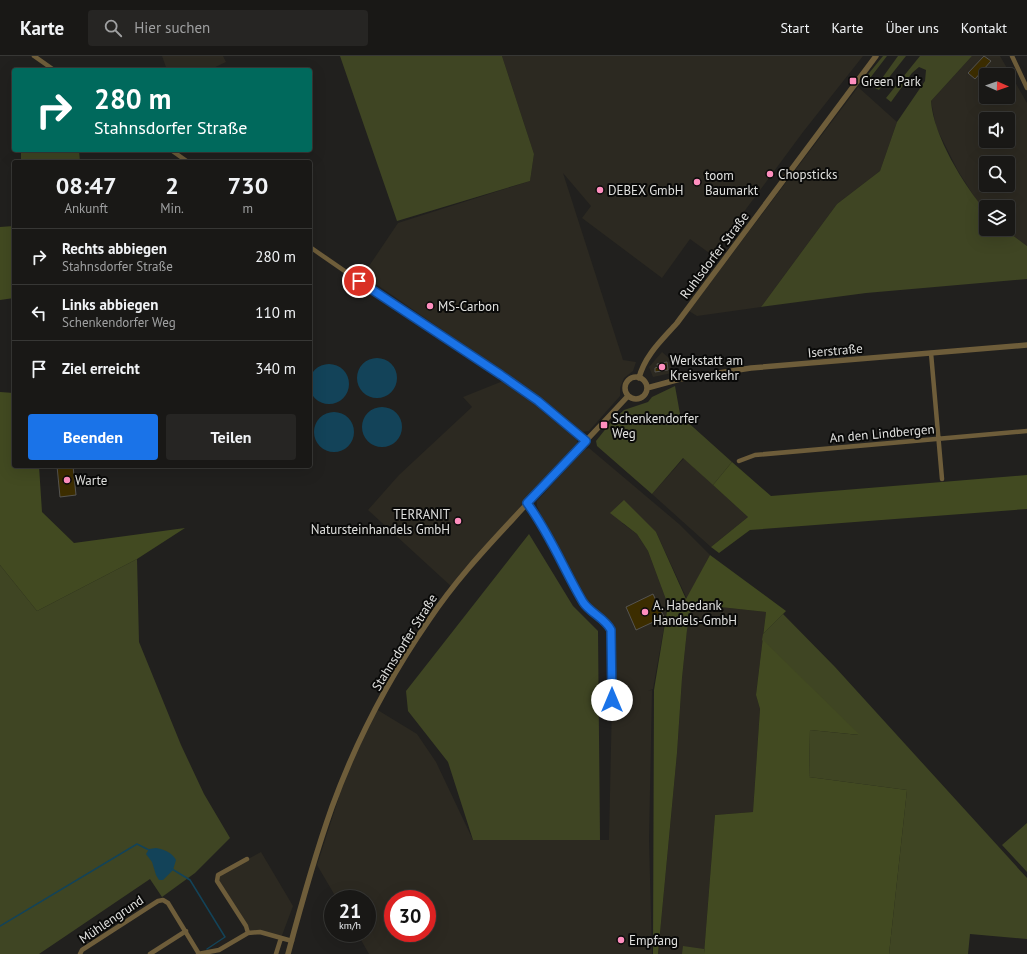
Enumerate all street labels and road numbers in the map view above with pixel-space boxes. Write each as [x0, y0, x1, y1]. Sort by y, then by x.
street label: Ruhlsdorfer Straße [676, 209, 753, 302]
street label: Iserstraße [807, 340, 863, 361]
street label: An den Lindbergen [829, 420, 935, 447]
street label: Stahnsdorfer Straße [368, 591, 441, 694]
street label: Mühlengrund [76, 892, 147, 947]

